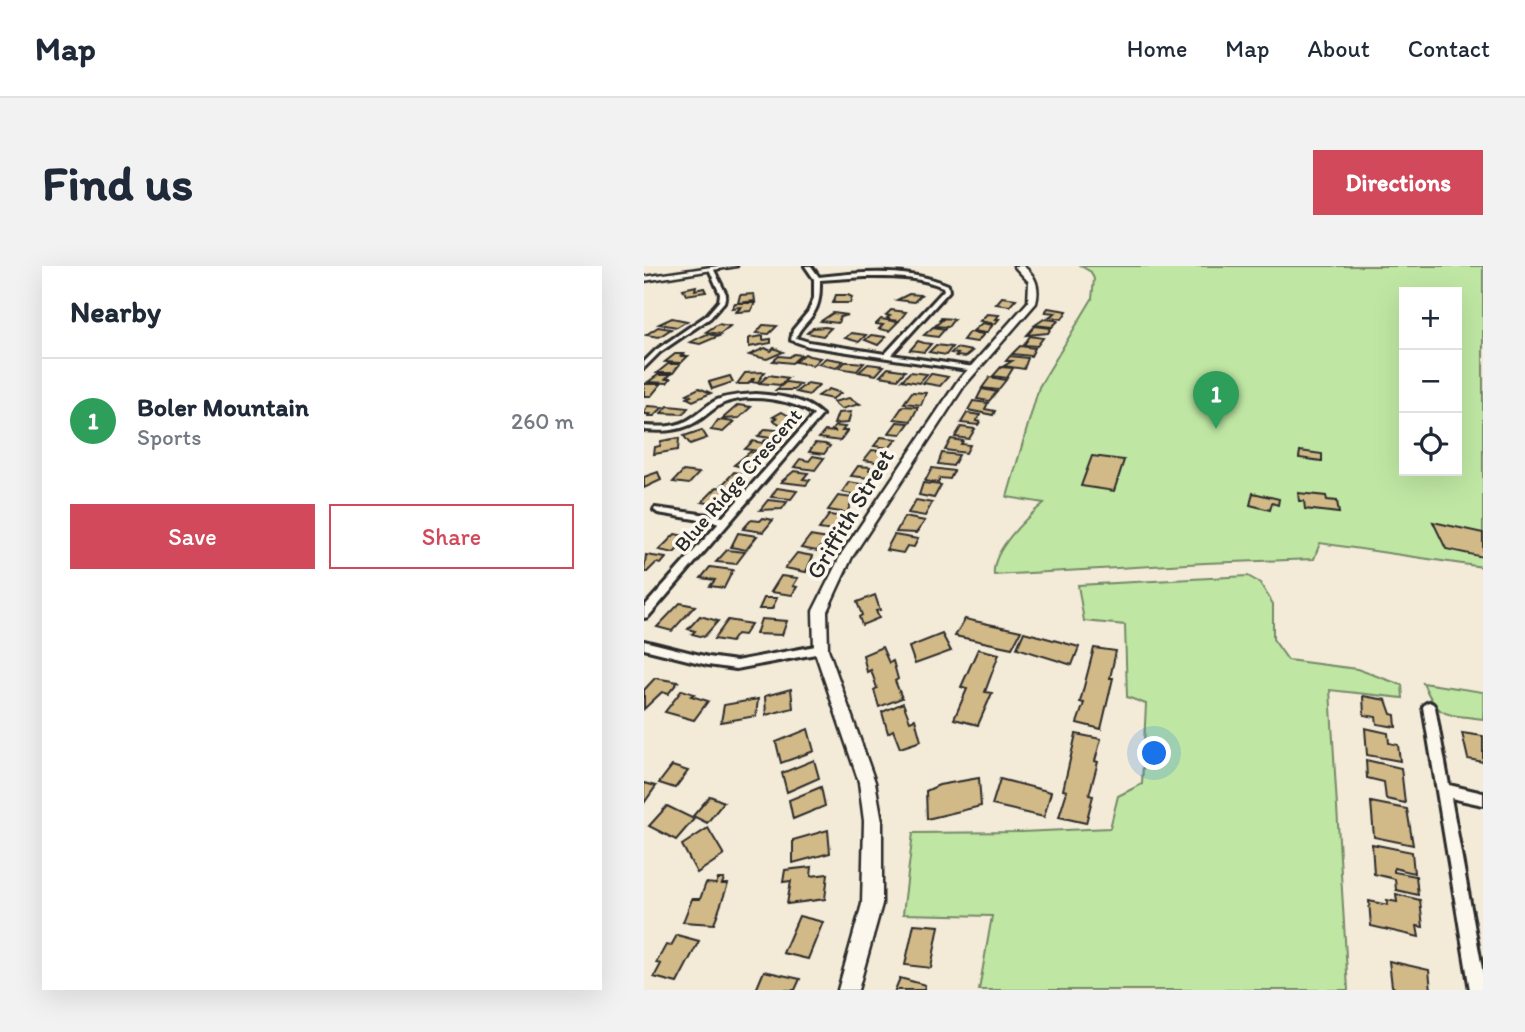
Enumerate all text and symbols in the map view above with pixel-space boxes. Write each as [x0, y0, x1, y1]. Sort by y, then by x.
text: Map [35, 29, 96, 68]
text: Home [1127, 34, 1187, 63]
text: Map [1225, 34, 1269, 63]
text: About [1307, 34, 1370, 63]
text: Contact [1408, 34, 1490, 63]
button: Directions [1313, 150, 1483, 215]
text: Find us [42, 153, 193, 212]
map controls [1399, 287, 1462, 476]
button: + [1399, 287, 1462, 350]
text: Nearby [70, 293, 161, 330]
button: − [1399, 350, 1462, 413]
pin: 1 [1193, 371, 1239, 429]
text: Boler Mountain [137, 391, 309, 423]
street label: Blue Ridge Crescent [669, 403, 807, 556]
text: 1 [88, 407, 98, 435]
text: 260 m [511, 407, 574, 435]
button: locate [1399, 413, 1462, 476]
text: Sports [137, 423, 201, 451]
street label: Griffith Street [799, 444, 900, 584]
button: Save [70, 504, 315, 569]
button: Share [329, 504, 574, 569]
your location [1137, 736, 1171, 770]

